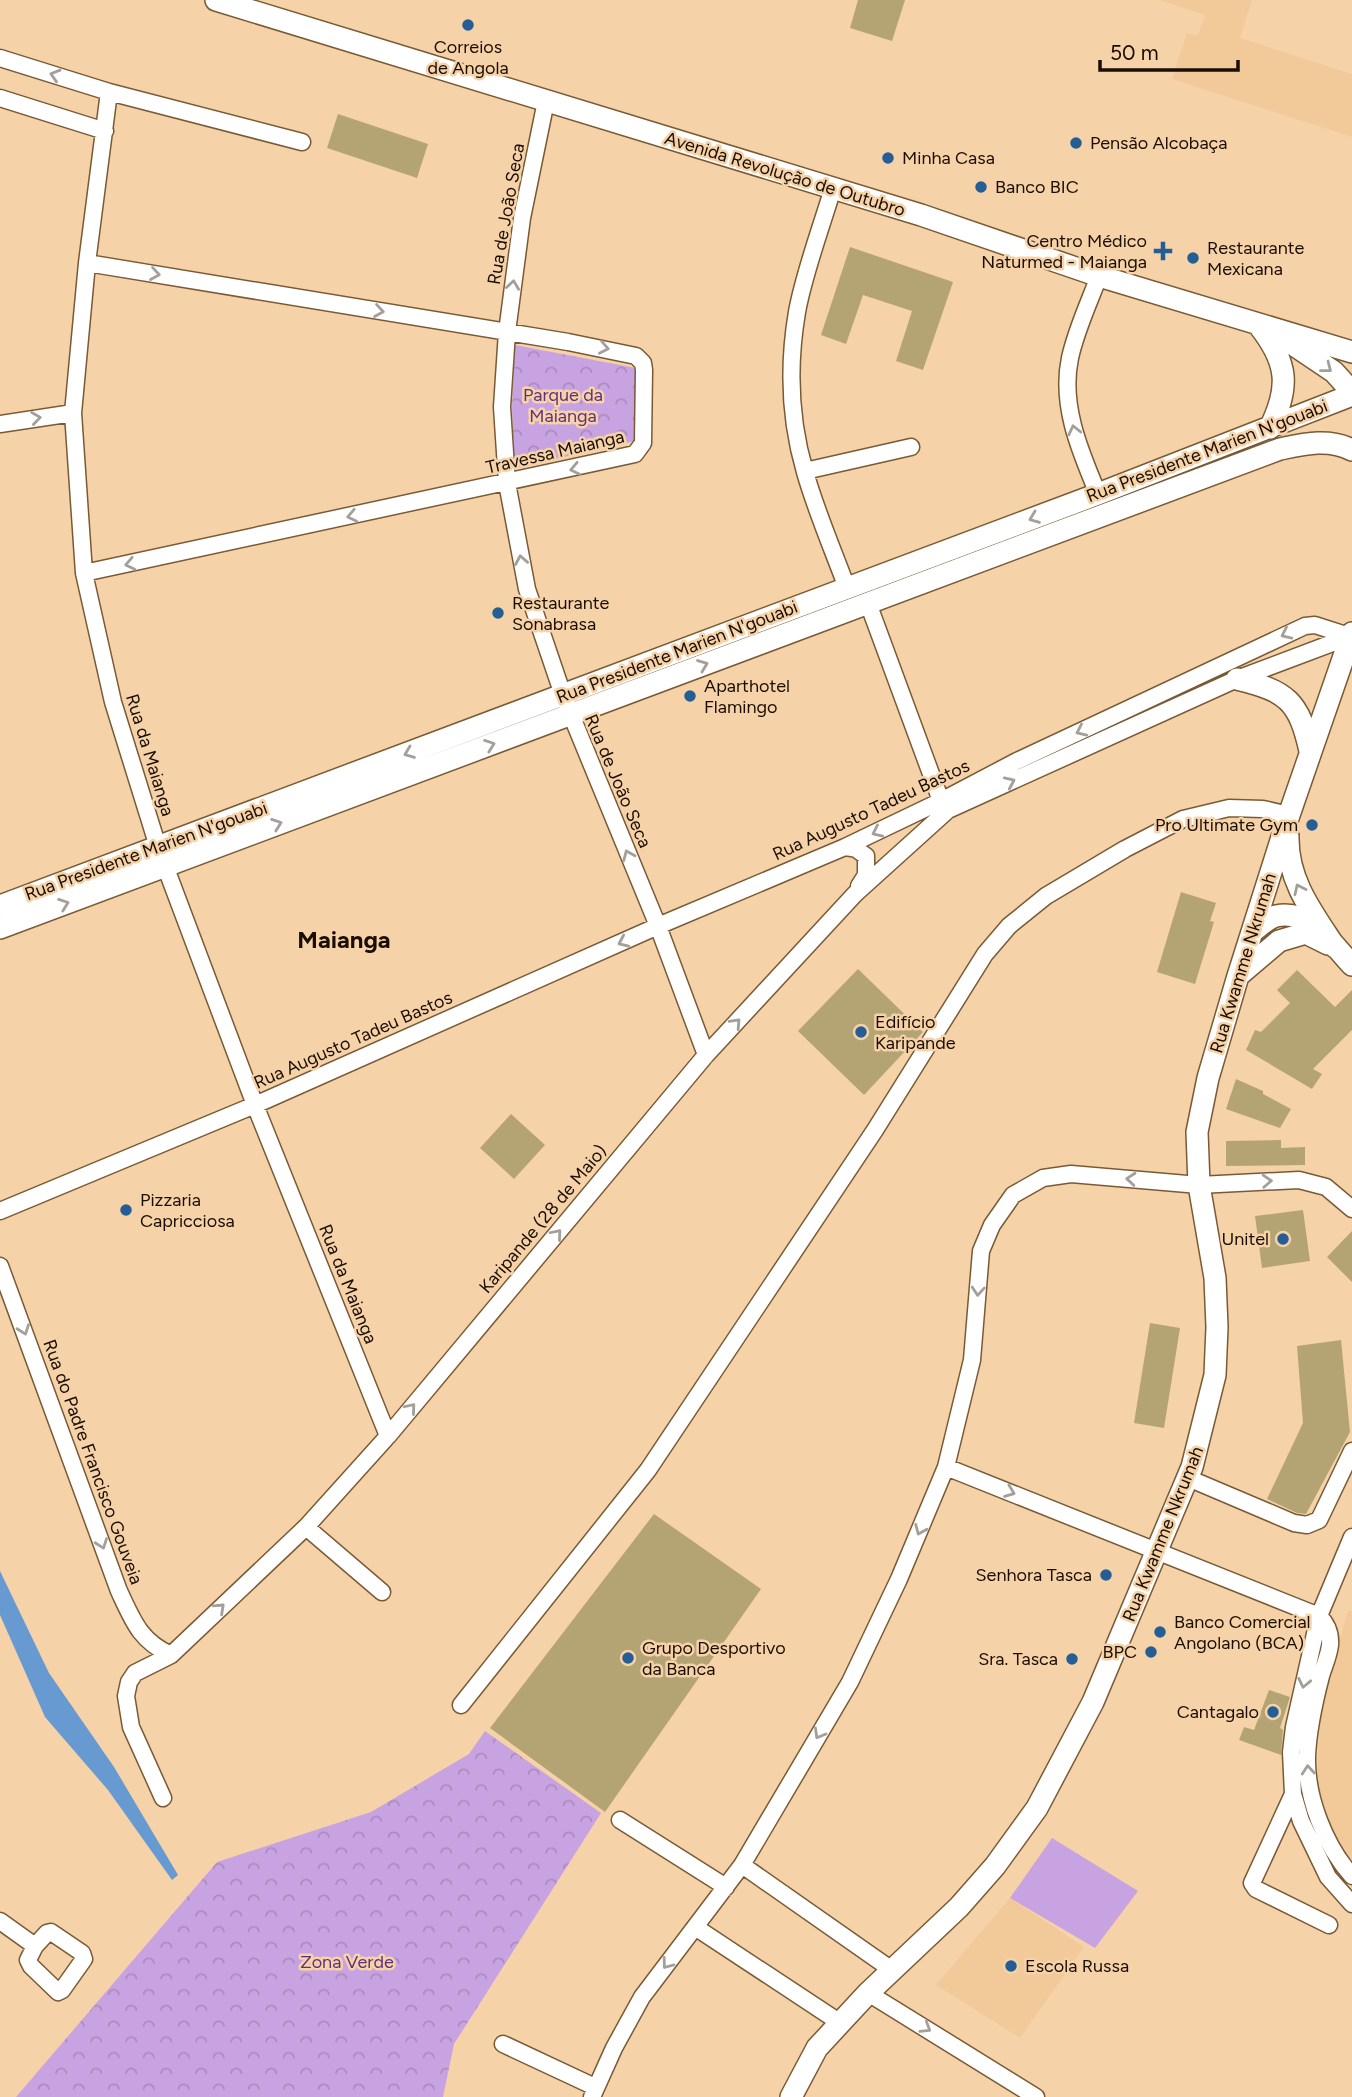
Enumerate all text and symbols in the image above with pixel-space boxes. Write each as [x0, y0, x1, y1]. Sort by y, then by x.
marker: Correios de Angola [460, 17, 476, 33]
scale bar [1100, 28, 1238, 72]
place label: Correios de Angola [427, 36, 509, 79]
text: 50 m [1110, 40, 1159, 65]
one-way arrow [49, 69, 61, 83]
street label: Avenida Revolução de Outubro [662, 127, 908, 221]
place label: Pensão Alcobaça [1090, 132, 1228, 154]
marker: Pensão Alcobaça [1068, 135, 1084, 151]
street label: Rua de João Seca [483, 142, 529, 286]
place label: Minha Casa [902, 147, 995, 169]
marker: Minha Casa [880, 150, 896, 166]
place label: Banco BIC [995, 176, 1079, 198]
marker: Banco BIC [973, 179, 989, 195]
place label: Centro Médico Naturmed - Maianga [981, 230, 1147, 273]
place label: Restaurante Mexicana [1207, 237, 1305, 280]
marker: Centro Médico Naturmed - Maianga [1153, 241, 1173, 261]
marker: Restaurante Mexicana [1185, 250, 1201, 266]
one-way arrow [149, 266, 160, 281]
one-way arrow [506, 280, 521, 291]
one-way arrow [373, 303, 385, 318]
one-way arrow [597, 340, 609, 355]
one-way arrow [1319, 359, 1332, 372]
park label: Parque da Maianga [523, 384, 603, 427]
street label: Rua Presidente Marien N'gouabi [1083, 395, 1331, 507]
one-way arrow [30, 411, 42, 426]
one-way arrow [1068, 424, 1083, 436]
street label: Travessa Maianga [484, 425, 626, 479]
one-way arrow [569, 460, 581, 475]
one-way arrow [346, 508, 358, 523]
one-way arrow [1029, 509, 1041, 523]
one-way arrow [515, 554, 530, 566]
one-way arrow [124, 555, 136, 570]
place label: Restaurante Sonabrasa [512, 592, 610, 635]
street label: Rua Presidente Marien N'gouabi [553, 596, 801, 708]
marker: Restaurante Sonabrasa [490, 605, 506, 621]
one-way arrow [1281, 626, 1293, 640]
one-way arrow [697, 660, 709, 674]
place label: Aparthotel Flamingo [704, 675, 790, 718]
marker: Aparthotel Flamingo [682, 688, 698, 704]
street label: Rua da Maianga [121, 691, 179, 819]
street label: Rua de João Seca [580, 711, 656, 851]
one-way arrow [1075, 723, 1088, 737]
one-way arrow [484, 740, 496, 754]
one-way arrow [403, 745, 415, 759]
street label: Rua Augusto Tadeu Bastos [769, 755, 973, 865]
one-way arrow [1003, 776, 1015, 790]
street label: Rua Presidente Marien N'gouabi [22, 797, 270, 905]
place label: Pro Ultimate Gym [1155, 814, 1298, 836]
marker: Pro Ultimate Gym [1304, 817, 1320, 833]
one-way arrow [271, 819, 283, 833]
one-way arrow [872, 824, 884, 838]
one-way arrow [622, 849, 636, 862]
street label: Rua Kwamme Nkrumah [1205, 870, 1281, 1056]
one-way arrow [1293, 884, 1307, 896]
one-way arrow [57, 898, 69, 912]
district label: Maianga [297, 925, 391, 954]
one-way arrow [618, 934, 630, 948]
street label: Rua Augusto Tadeu Bastos [250, 986, 456, 1094]
place label: Edifício Karipande [875, 1011, 956, 1054]
one-way arrow [727, 1018, 740, 1031]
marker: Edifício Karipande [853, 1024, 869, 1040]
street label: Karipande (28 de Maio) [474, 1140, 612, 1298]
one-way arrow [1125, 1172, 1136, 1187]
one-way arrow [1262, 1174, 1273, 1189]
place label: Pizzaria Capricciosa [140, 1189, 235, 1232]
marker: Pizzaria Capricciosa [118, 1202, 134, 1218]
street label: Rua da Maianga [314, 1221, 382, 1347]
place label: Unitel [1222, 1228, 1269, 1250]
one-way arrow [549, 1229, 561, 1242]
marker: Unitel [1275, 1231, 1291, 1247]
one-way arrow [971, 1286, 986, 1297]
one-way arrow [15, 1324, 29, 1336]
street label: Rua do Padre Francisco Gouveia [38, 1337, 148, 1587]
one-way arrow [403, 1404, 415, 1417]
street label: Rua Kwamme Nkrumah [1118, 1443, 1208, 1625]
one-way arrow [1003, 1483, 1015, 1497]
one-way arrow [914, 1523, 928, 1535]
one-way arrow [94, 1537, 108, 1549]
place label: Senhora Tasca [976, 1564, 1092, 1586]
marker: Senhora Tasca [1098, 1567, 1114, 1583]
one-way arrow [212, 1604, 225, 1617]
place label: Banco Comercial Angolano (BCA) [1174, 1611, 1311, 1654]
marker: Banco Comercial Angolano (BCA) [1152, 1624, 1168, 1640]
place label: Grupo Desportivo da Banca [642, 1637, 786, 1680]
place label: BPC [1103, 1641, 1137, 1663]
marker: BPC [1143, 1644, 1159, 1660]
place label: Sra. Tasca [978, 1648, 1058, 1670]
marker: Grupo Desportivo da Banca [620, 1650, 636, 1666]
marker: Sra. Tasca [1064, 1651, 1080, 1667]
one-way arrow [1298, 1677, 1312, 1689]
place label: Cantagalo [1177, 1701, 1259, 1723]
marker: Cantagalo [1265, 1704, 1281, 1720]
one-way arrow [815, 1726, 828, 1739]
one-way arrow [1301, 1764, 1316, 1775]
park label: Zona Verde [300, 1951, 394, 1973]
place label: Escola Russa [1025, 1955, 1129, 1977]
one-way arrow [662, 1956, 675, 1969]
marker: Escola Russa [1003, 1958, 1019, 1974]
one-way arrow [919, 2020, 932, 2033]

